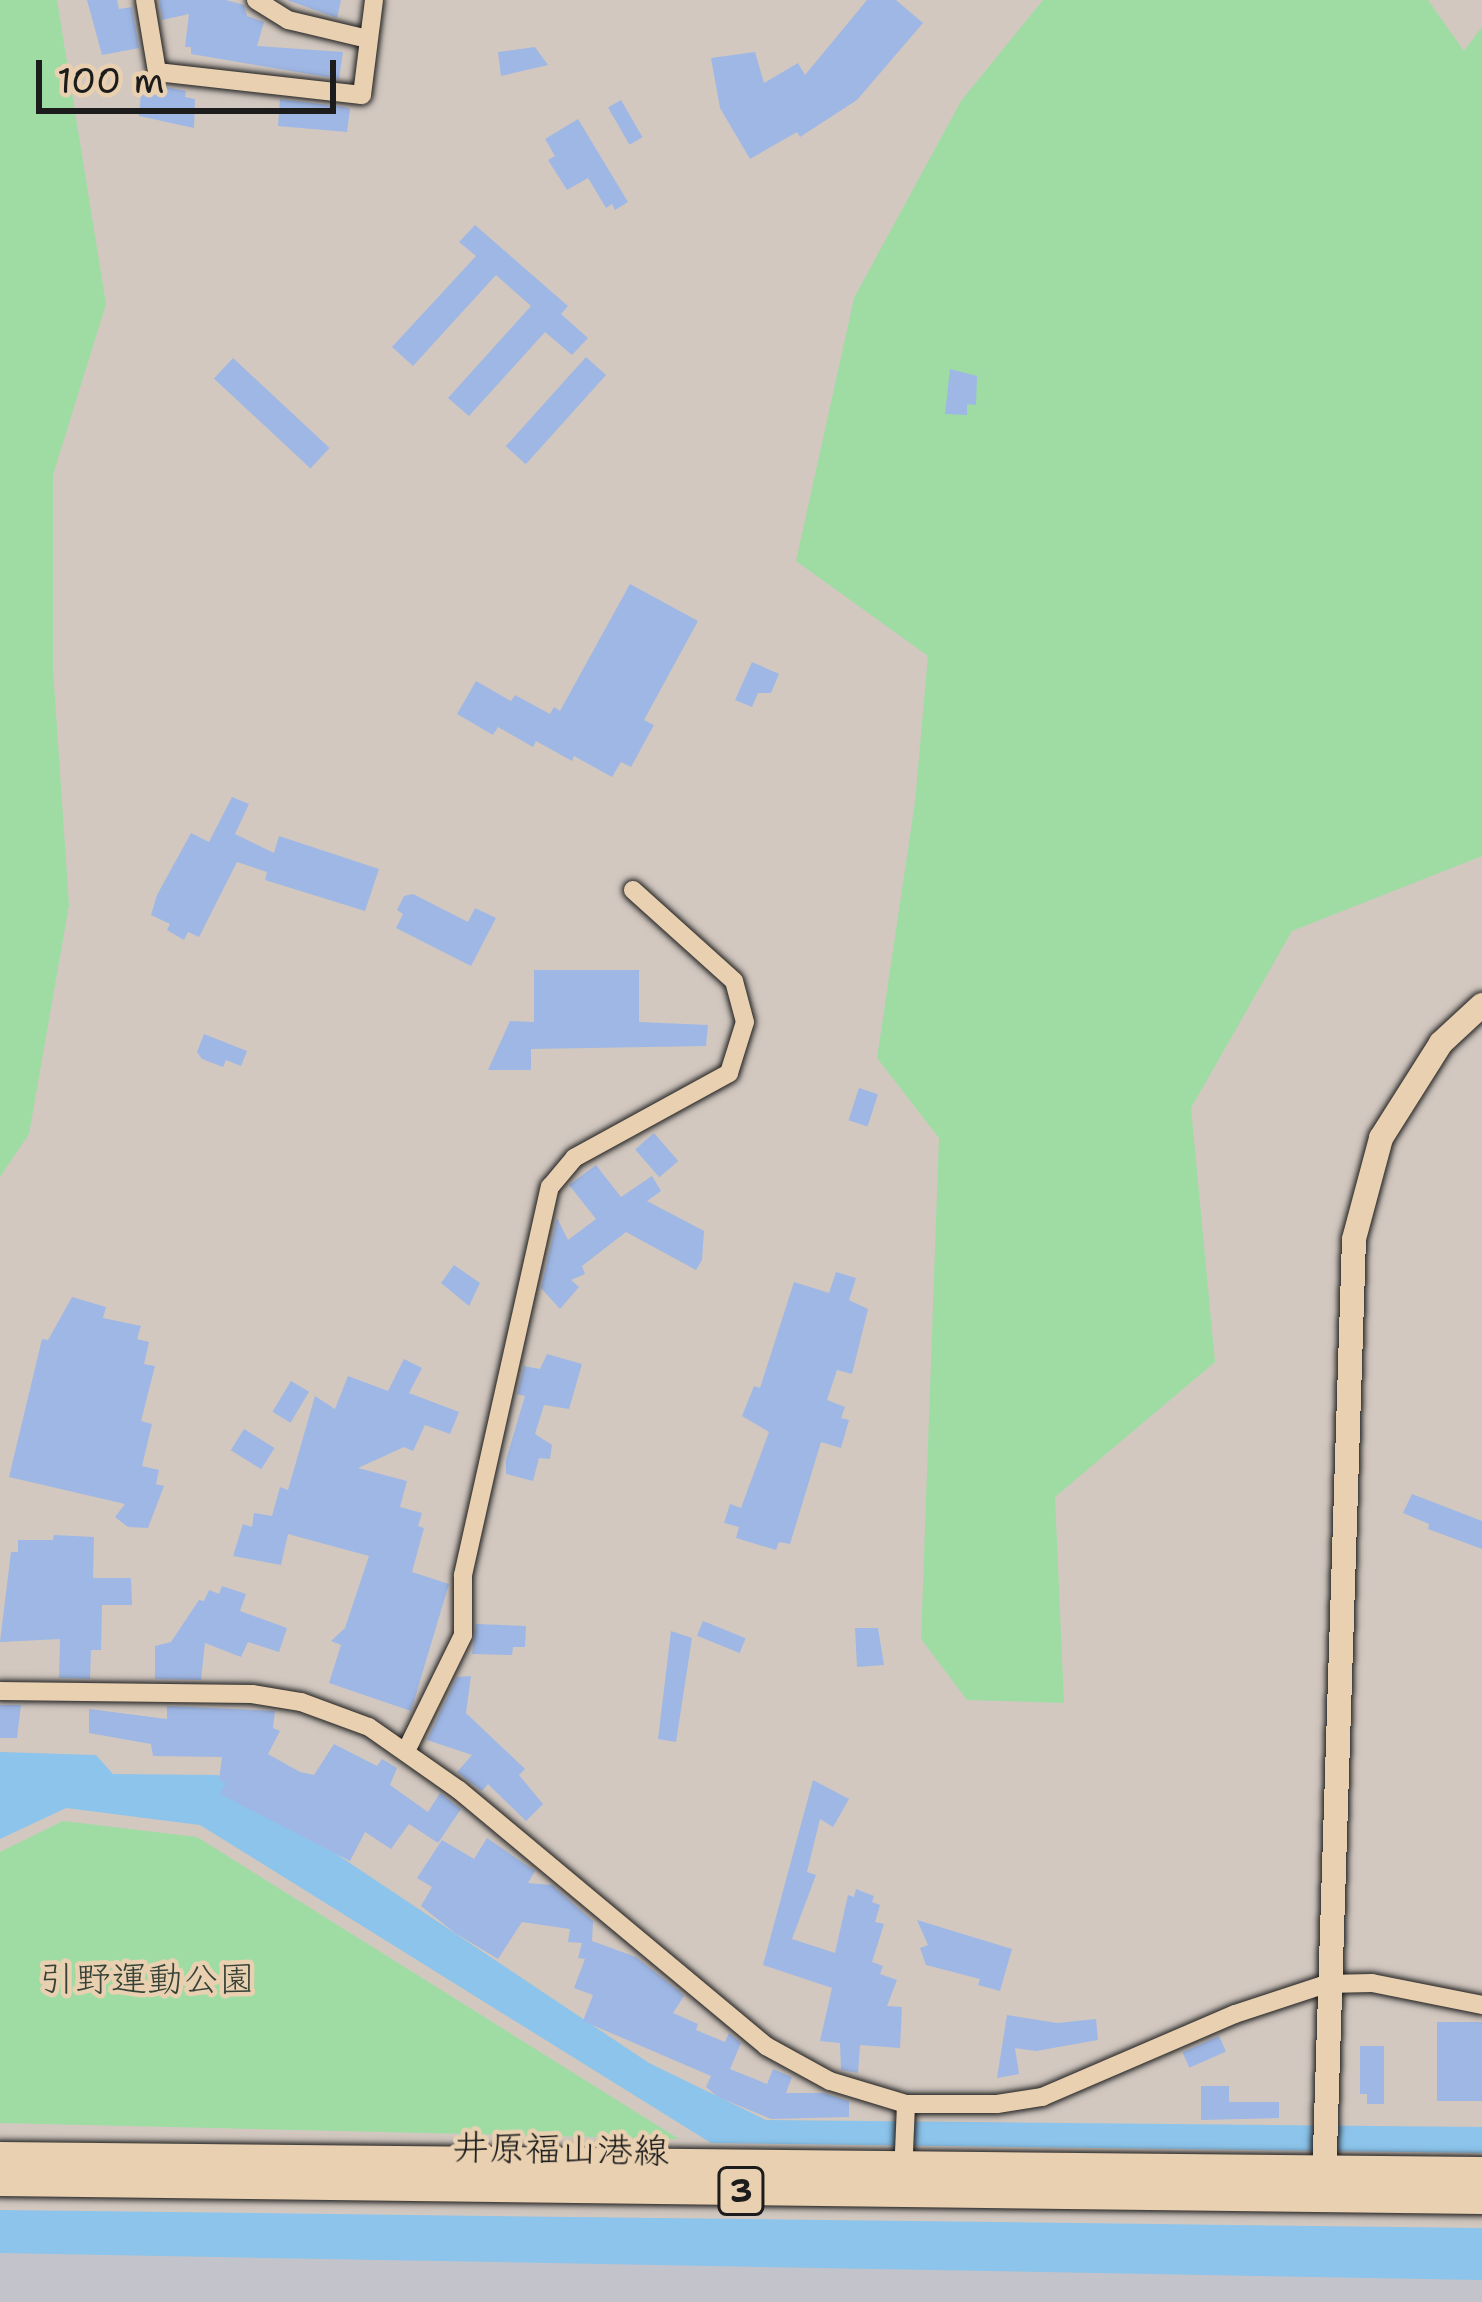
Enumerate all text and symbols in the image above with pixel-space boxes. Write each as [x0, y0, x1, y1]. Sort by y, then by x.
scale bar [42, 36, 342, 110]
text: 100 m [57, 56, 165, 105]
park label: 引野運動公園 [39, 1957, 255, 2001]
street label: 井原福山港線 [453, 2126, 669, 2172]
road number: 3 [717, 2164, 765, 2218]

